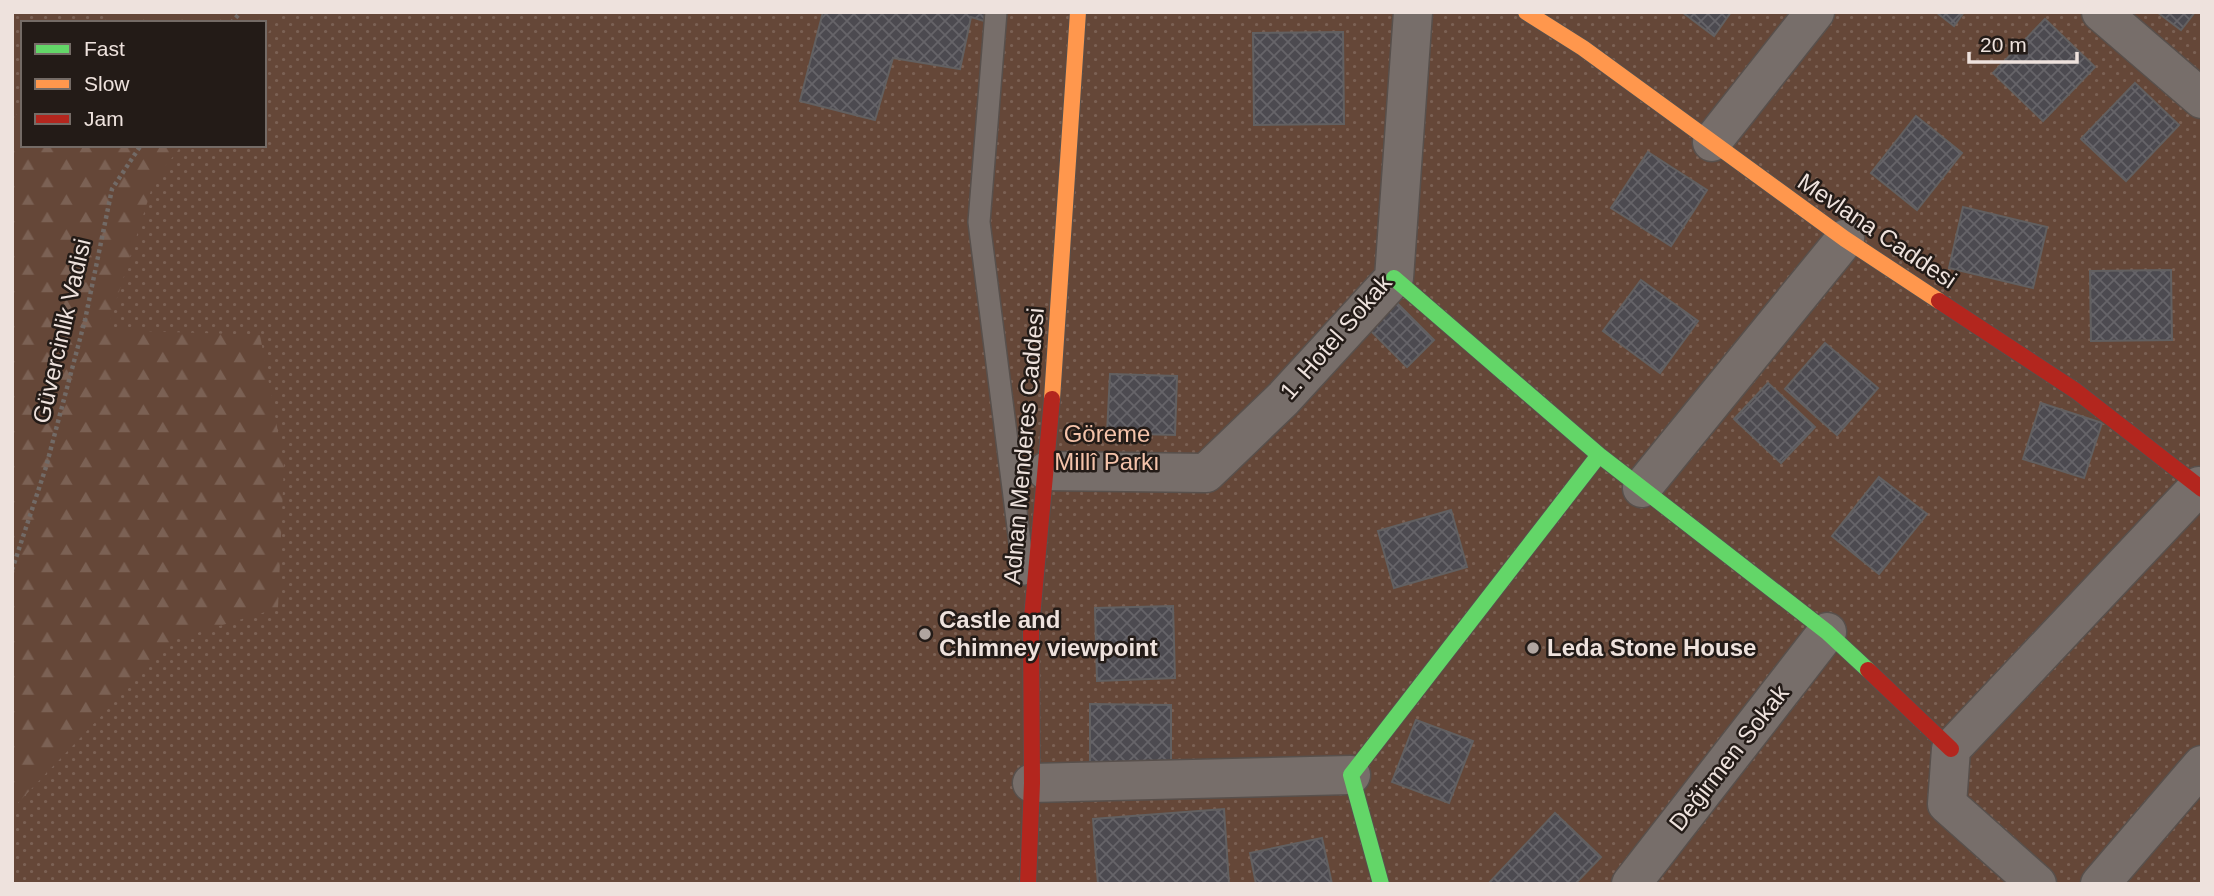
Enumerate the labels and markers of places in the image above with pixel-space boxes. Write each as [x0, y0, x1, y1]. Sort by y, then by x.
place label: Castle and Chimney viewpoint [939, 606, 1158, 661]
marker: Castle and Chimney viewpoint [917, 626, 933, 642]
place label: Leda Stone House [1547, 634, 1756, 661]
marker: Leda Stone House [1525, 640, 1541, 656]

